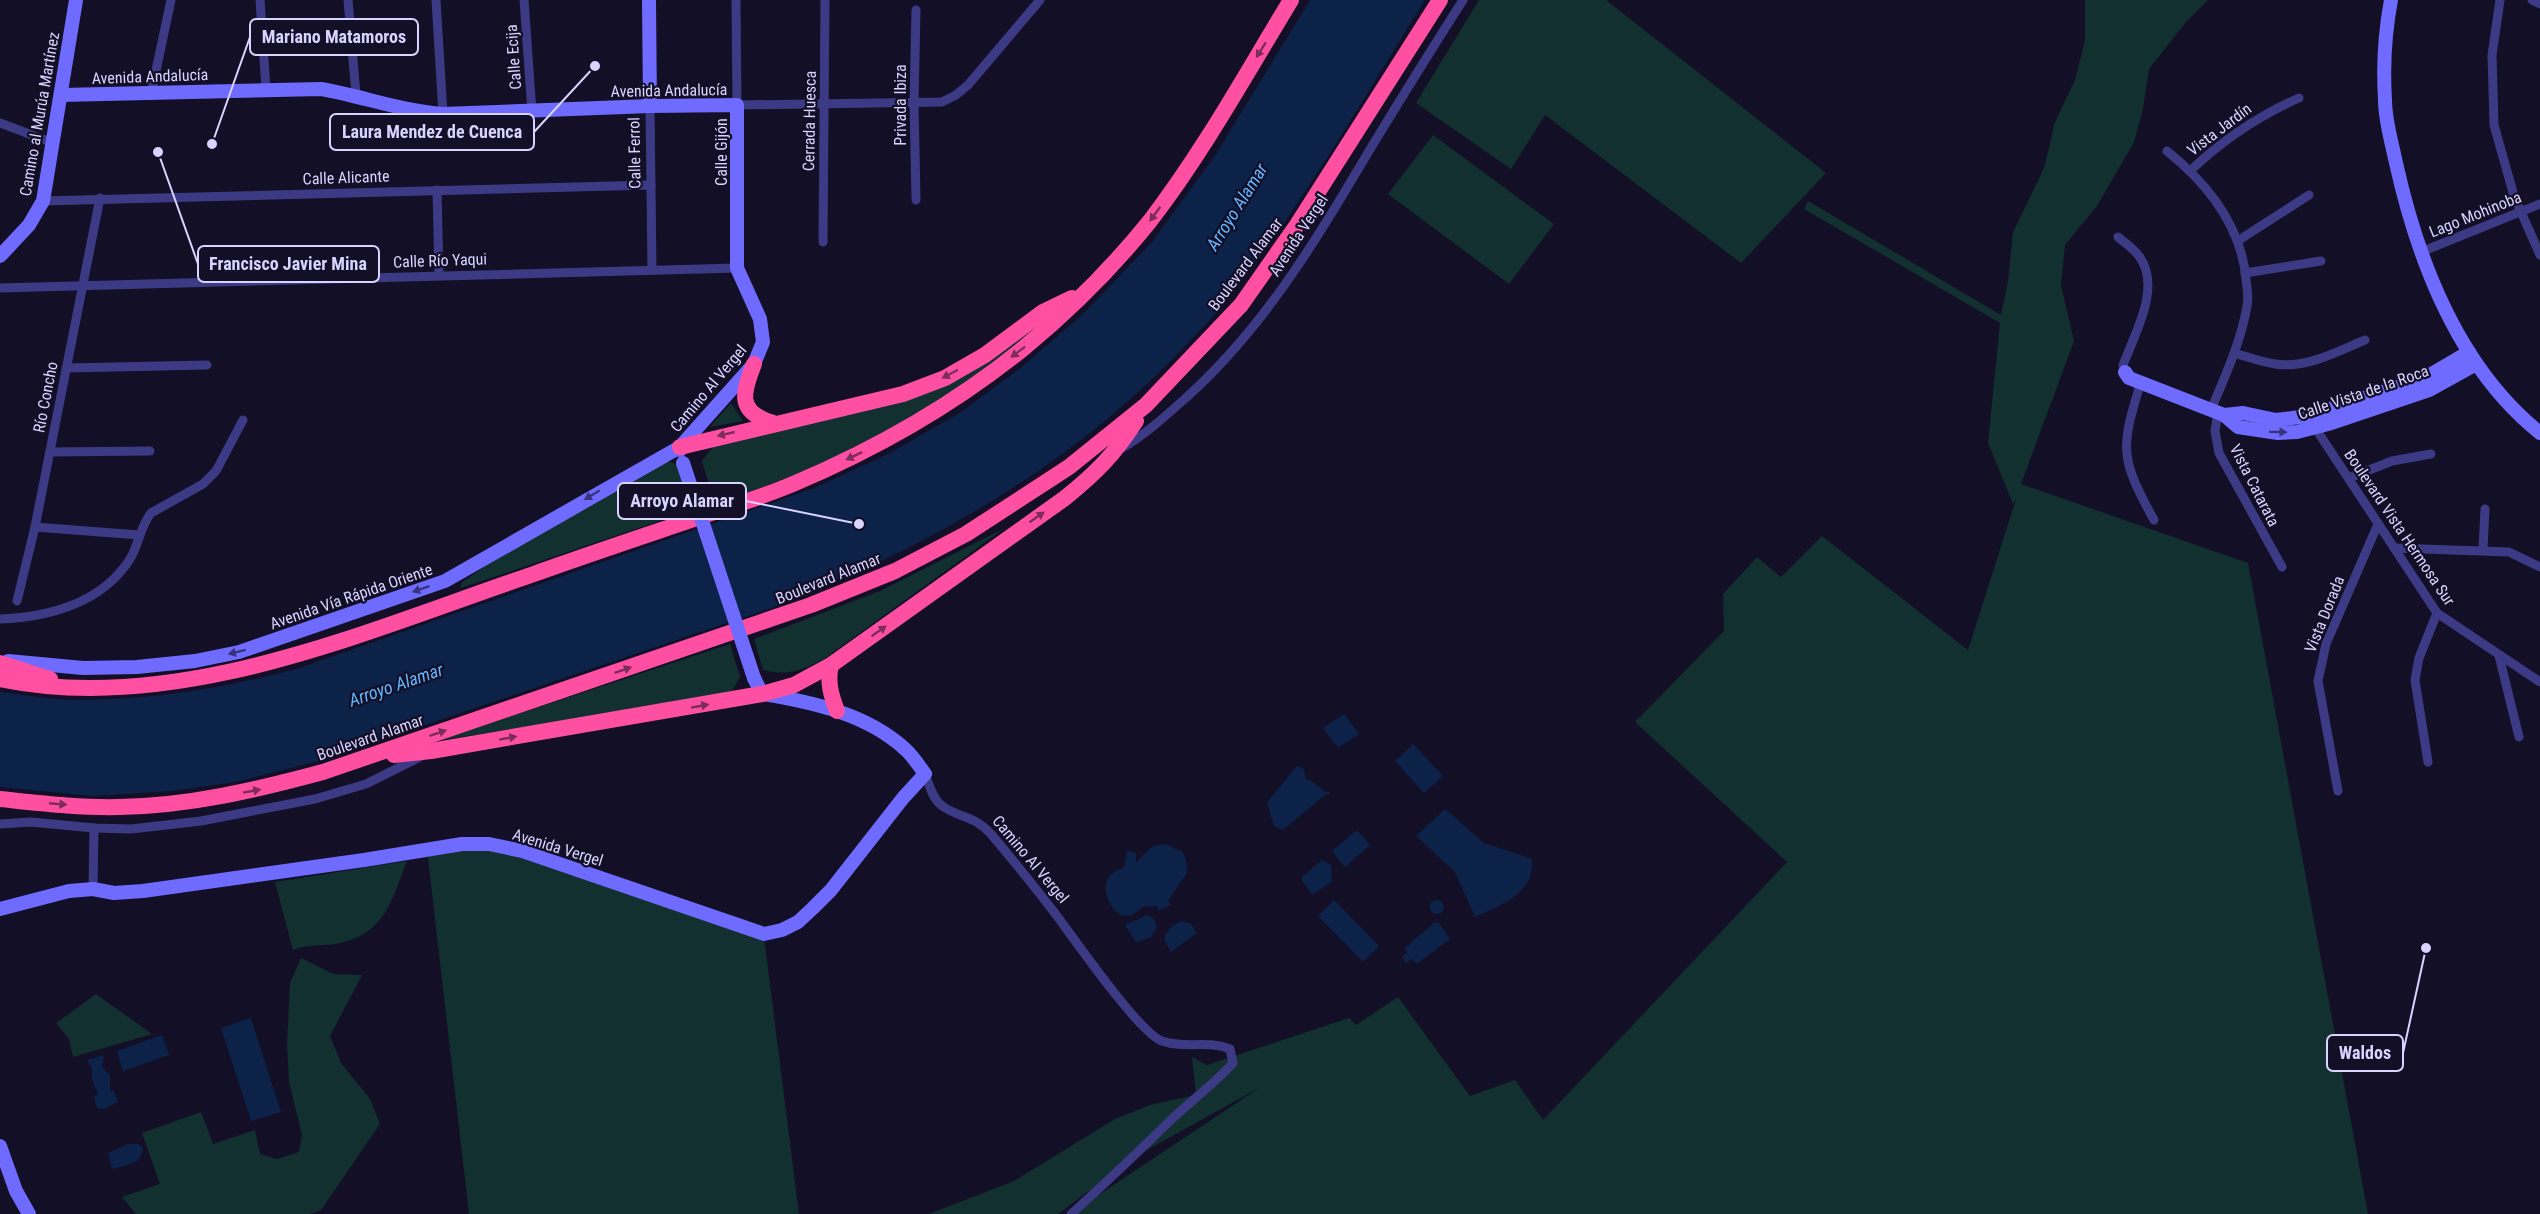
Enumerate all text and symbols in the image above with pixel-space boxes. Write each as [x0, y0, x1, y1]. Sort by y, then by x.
callout: Mariano Matamoros [250, 19, 418, 55]
street label: Calle Ecija [502, 24, 525, 90]
text: Mariano Matamoros [262, 26, 406, 47]
street label: Camino al Murúa Martínez [16, 30, 63, 198]
one-way arrow [1255, 42, 1266, 58]
street label: Privada Ibiza [891, 64, 910, 146]
street label: Avenida Andalucía [91, 65, 209, 88]
street label: Cerrada Huesca [799, 71, 820, 171]
street label: Avenida Andalucía [611, 80, 727, 101]
street label: Vista Jardín [2183, 99, 2255, 160]
callout: Laura Mendez de Cuenca [330, 114, 534, 150]
street label: Calle Ferrol [624, 117, 645, 189]
street label: Calle Gijón [712, 118, 731, 186]
text: Laura Mendez de Cuenca [342, 121, 522, 142]
water label: Arroyo Alamar [1201, 159, 1272, 255]
street label: Calle Alicante [302, 166, 390, 189]
street label: Lago Mohinoba [2426, 187, 2524, 242]
street label: Avenida Vergel [1265, 191, 1332, 280]
one-way arrow [1149, 205, 1161, 221]
street label: Boulevard Alamar [1204, 214, 1287, 315]
callout: Francisco Javier Mina [198, 246, 379, 282]
street label: Calle Río Yaqui [393, 249, 487, 272]
text: Francisco Javier Mina [209, 253, 367, 274]
street label: Camino Al Vergel [666, 341, 750, 436]
one-way arrow [1011, 345, 1026, 357]
street label: Río Concho [29, 360, 62, 434]
street label: Calle Vista de la Roca [2295, 361, 2431, 424]
one-way arrow [942, 369, 959, 379]
one-way arrow [2268, 428, 2287, 437]
one-way arrow [717, 430, 736, 440]
street label: Vista Catarata [2226, 441, 2283, 530]
street label: Boulevard Vista Hermosa Sur [2340, 446, 2459, 609]
one-way arrow [845, 451, 862, 460]
callout: Arroyo Alamar [618, 483, 746, 519]
one-way arrow [583, 490, 600, 500]
text: Arroyo Alamar [630, 490, 734, 511]
one-way arrow [1029, 511, 1045, 523]
street label: Boulevard Alamar [773, 549, 884, 608]
street label: Avenida Vía Rápida Oriente [267, 560, 435, 633]
street label: Vista Dorada [2300, 573, 2348, 655]
one-way arrow [412, 584, 430, 594]
one-way arrow [870, 625, 886, 637]
one-way arrow [228, 648, 246, 658]
water label: Arroyo Alamar [345, 658, 446, 711]
one-way arrow [614, 665, 632, 675]
one-way arrow [691, 701, 710, 710]
street label: Boulevard Alamar [314, 710, 426, 765]
one-way arrow [429, 728, 447, 738]
one-way arrow [498, 734, 517, 743]
one-way arrow [243, 786, 262, 795]
one-way arrow [49, 799, 68, 809]
street label: Camino Al Vergel [989, 812, 1073, 907]
street label: Avenida Vergel [510, 825, 605, 870]
callout: Waldos [2327, 1035, 2403, 1071]
text: Waldos [2339, 1042, 2391, 1063]

